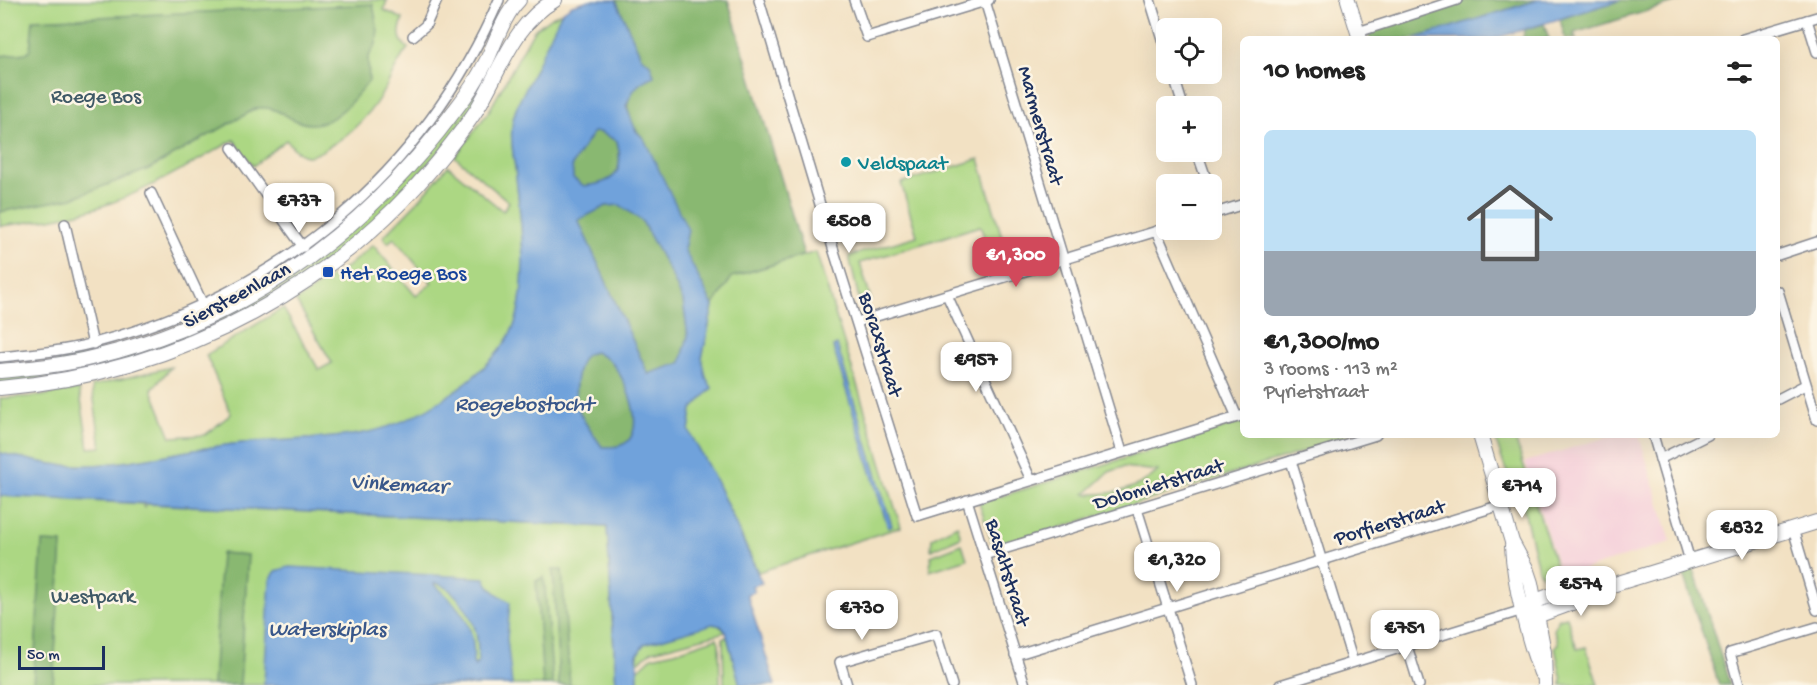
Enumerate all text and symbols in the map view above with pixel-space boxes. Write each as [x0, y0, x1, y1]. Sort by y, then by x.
map controls [1156, 18, 1222, 240]
button: locate [1156, 18, 1222, 84]
icon: filters [1723, 56, 1756, 89]
text: 10 homes [1264, 57, 1364, 88]
street label: Marmerstraat [1010, 64, 1068, 191]
park label: Roege Bos [51, 86, 142, 111]
button: + [1156, 96, 1222, 162]
place label: Veldspaat [857, 153, 950, 178]
marker: Veldspaat [839, 155, 853, 169]
icon: home [1456, 169, 1564, 277]
button: − [1156, 174, 1222, 240]
pin: €737 [263, 183, 335, 234]
text: €737 [277, 191, 321, 214]
pin: €508 [813, 203, 885, 254]
text: €508 [827, 211, 871, 234]
pin: €1,300 [967, 237, 1065, 288]
text: €1,300 [986, 245, 1046, 268]
street label: Siersteenlaan [179, 258, 296, 336]
place label: Het Roege Bos [340, 263, 468, 288]
marker: Het Roege Bos [321, 265, 335, 279]
street label: Boraxstraat [851, 289, 907, 402]
text: €1,300/mo [1264, 328, 1379, 359]
pin: €957 [940, 342, 1012, 393]
text: €957 [955, 350, 997, 373]
text: 3 rooms · 113 m² [1264, 359, 1398, 382]
text: Pyrietstraat [1264, 382, 1368, 405]
water label: Roegebostocht [455, 393, 597, 419]
street label: Dolomietstraat [1089, 454, 1229, 519]
pin: €714 [1486, 468, 1558, 519]
water label: Vinkemaar [350, 470, 452, 502]
text: €714 [1502, 476, 1542, 499]
street label: Porfierstraat [1331, 495, 1451, 553]
pin: €832 [1706, 510, 1778, 561]
street label: Basaltstraat [977, 516, 1034, 632]
text: €832 [1720, 518, 1764, 541]
pin: €1,320 [1128, 542, 1226, 593]
text: €1,320 [1148, 550, 1206, 573]
pin: €574 [1545, 566, 1617, 617]
text: €574 [1560, 574, 1602, 597]
park label: Westpark [51, 586, 138, 611]
pin: €730 [826, 590, 898, 641]
text: €730 [840, 598, 884, 621]
pin: €751 [1369, 610, 1441, 661]
water label: Waterskiplas [268, 618, 388, 644]
text: €751 [1385, 618, 1425, 641]
scale bar [18, 643, 105, 670]
text: 50 m [27, 647, 60, 666]

